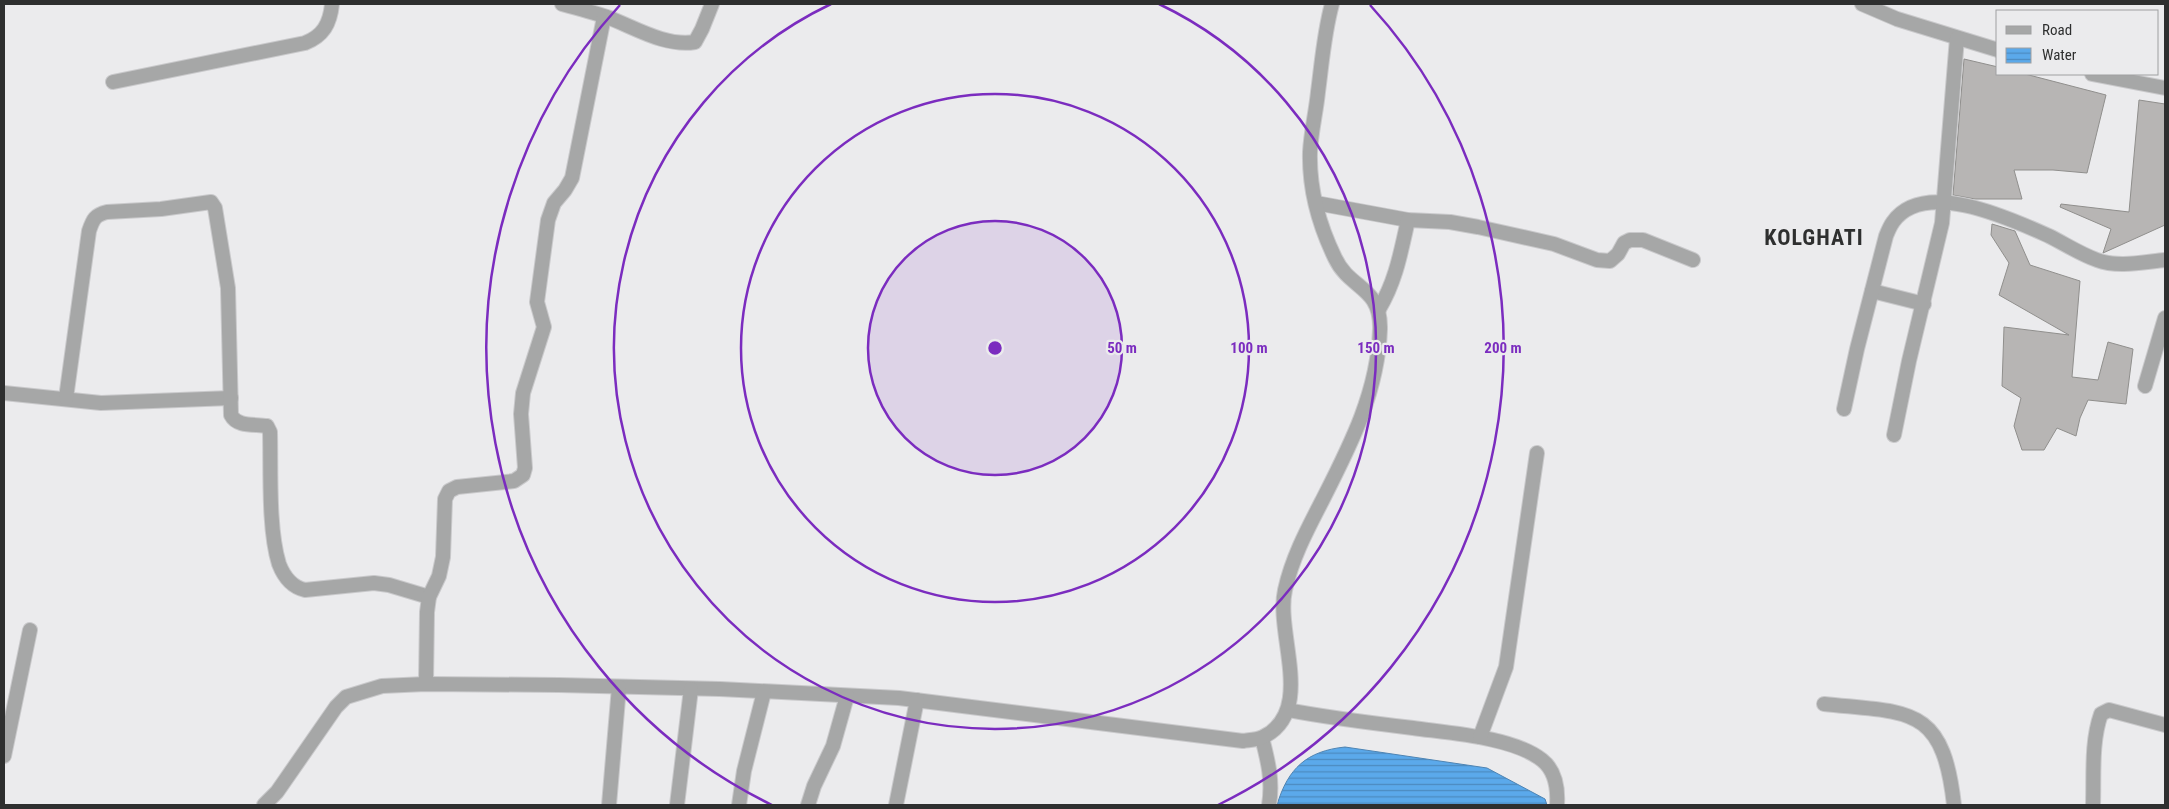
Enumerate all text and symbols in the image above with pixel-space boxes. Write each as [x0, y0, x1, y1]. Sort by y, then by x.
legend [1996, 10, 2159, 75]
text: Road [2042, 21, 2072, 39]
text: Water [2042, 46, 2077, 64]
district label: KOLGHATI [1764, 225, 1864, 250]
centre of rings [986, 339, 1004, 357]
text: 50 m [1107, 339, 1137, 357]
text: 100 m [1230, 339, 1268, 357]
text: 150 m [1357, 339, 1395, 357]
text: 200 m [1484, 339, 1522, 357]

